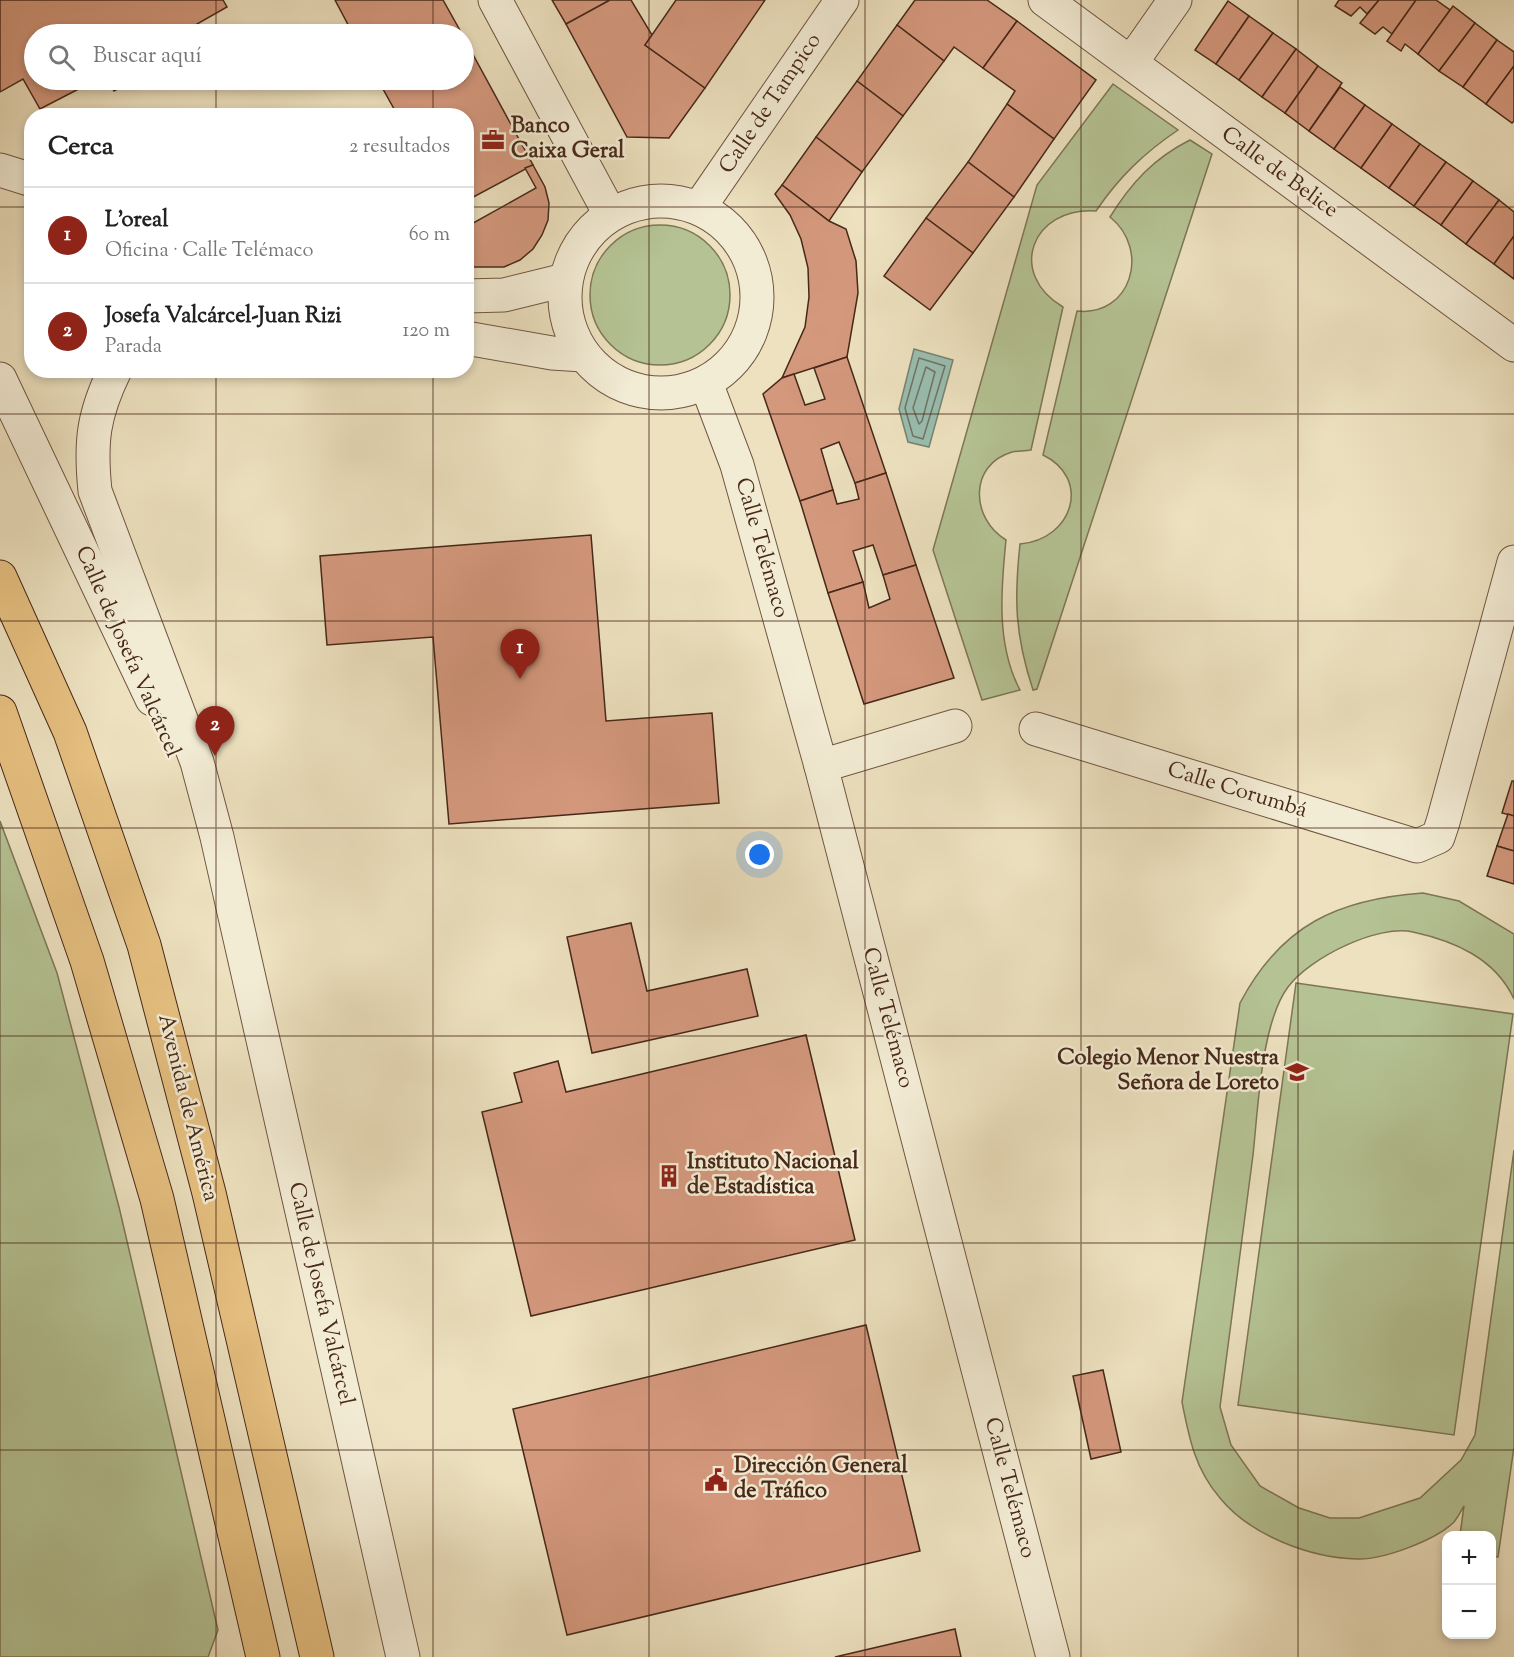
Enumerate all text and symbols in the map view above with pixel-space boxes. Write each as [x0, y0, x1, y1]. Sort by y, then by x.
search box [24, 24, 474, 90]
street label: Calle de Tampico [712, 27, 830, 181]
icon: search [45, 41, 78, 74]
text: Buscar aquí [93, 41, 202, 73]
place label: Banco Caixa Geral [511, 111, 625, 168]
street label: Calle de Belice [1214, 119, 1344, 227]
office icon: Banco Caixa Geral [480, 127, 506, 153]
text: Cerca [48, 129, 114, 166]
text: 2 resultados [349, 133, 450, 162]
text: L'oreal [105, 205, 168, 237]
text: 1 [64, 221, 71, 250]
text: 60 m [409, 221, 450, 250]
text: Oficina · Calle Telémaco [105, 237, 314, 266]
text: Josefa Valcárcel-Juan Rizi [105, 301, 342, 333]
text: 2 [63, 317, 72, 346]
text: 120 m [402, 317, 450, 346]
text: Parada [105, 333, 162, 362]
street label: Calle Telémaco [726, 474, 796, 622]
street label: Calle de Josefa Valcárcel [66, 541, 188, 763]
pin: 1 [500, 630, 540, 679]
pin: 2 [196, 706, 234, 756]
street label: Calle Corumbá [1163, 755, 1311, 827]
your location [745, 840, 774, 869]
street label: Calle Telémaco [853, 944, 921, 1092]
street label: Avenida de América [148, 1011, 226, 1205]
place label: Colegio Menor Nuestra Señora de Loreto [1057, 1043, 1280, 1100]
school or university icon: Colegio Menor Nuestra Señora de Loreto [1284, 1059, 1310, 1085]
place label: Instituto Nacional de Estadística [687, 1147, 860, 1204]
building icon: Instituto Nacional de Estadística [656, 1163, 682, 1189]
street label: Calle de Josefa Valcárcel [279, 1179, 361, 1409]
street label: Calle Telémaco [975, 1414, 1043, 1562]
place label: Dirección General de Tráfico [734, 1451, 908, 1508]
public building icon: Dirección General de Tráfico [703, 1467, 729, 1493]
map controls [1442, 1531, 1496, 1639]
button: + [1442, 1531, 1496, 1585]
button: − [1442, 1585, 1496, 1639]

